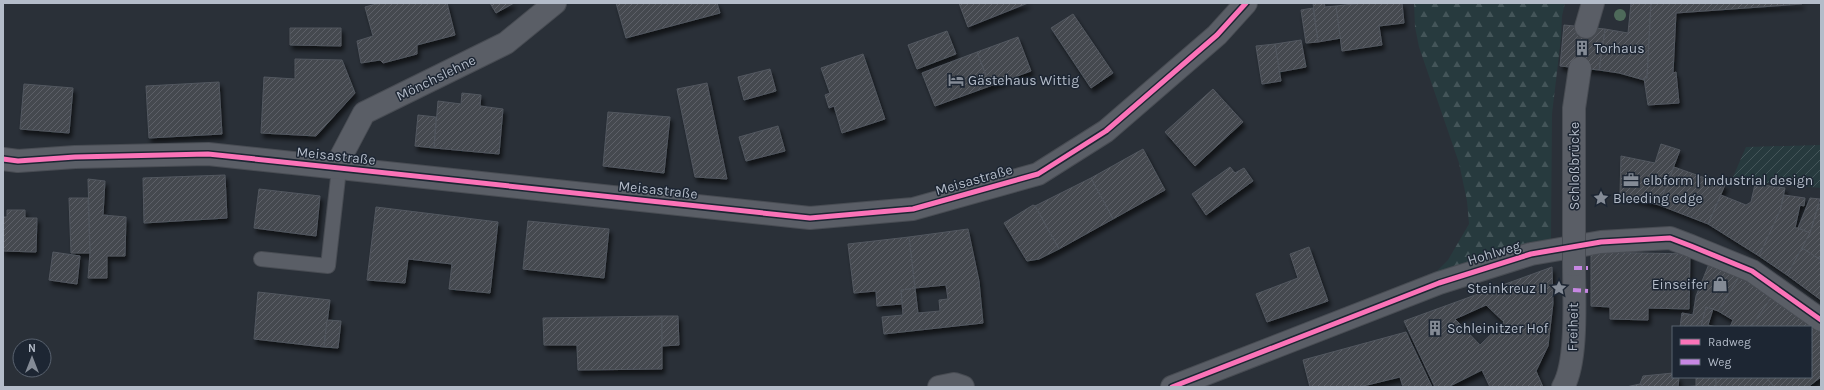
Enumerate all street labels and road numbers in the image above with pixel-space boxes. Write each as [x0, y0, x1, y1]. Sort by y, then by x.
street label: Mönchslehne [394, 51, 478, 105]
street label: Schloßbrücke [1566, 122, 1583, 210]
street label: Meisastraße [296, 143, 376, 169]
street label: Meisastraße [933, 161, 1015, 199]
street label: Meisastraße [618, 177, 698, 203]
street label: Hohlweg [1465, 237, 1523, 269]
street label: Freiheit [1564, 302, 1582, 352]

